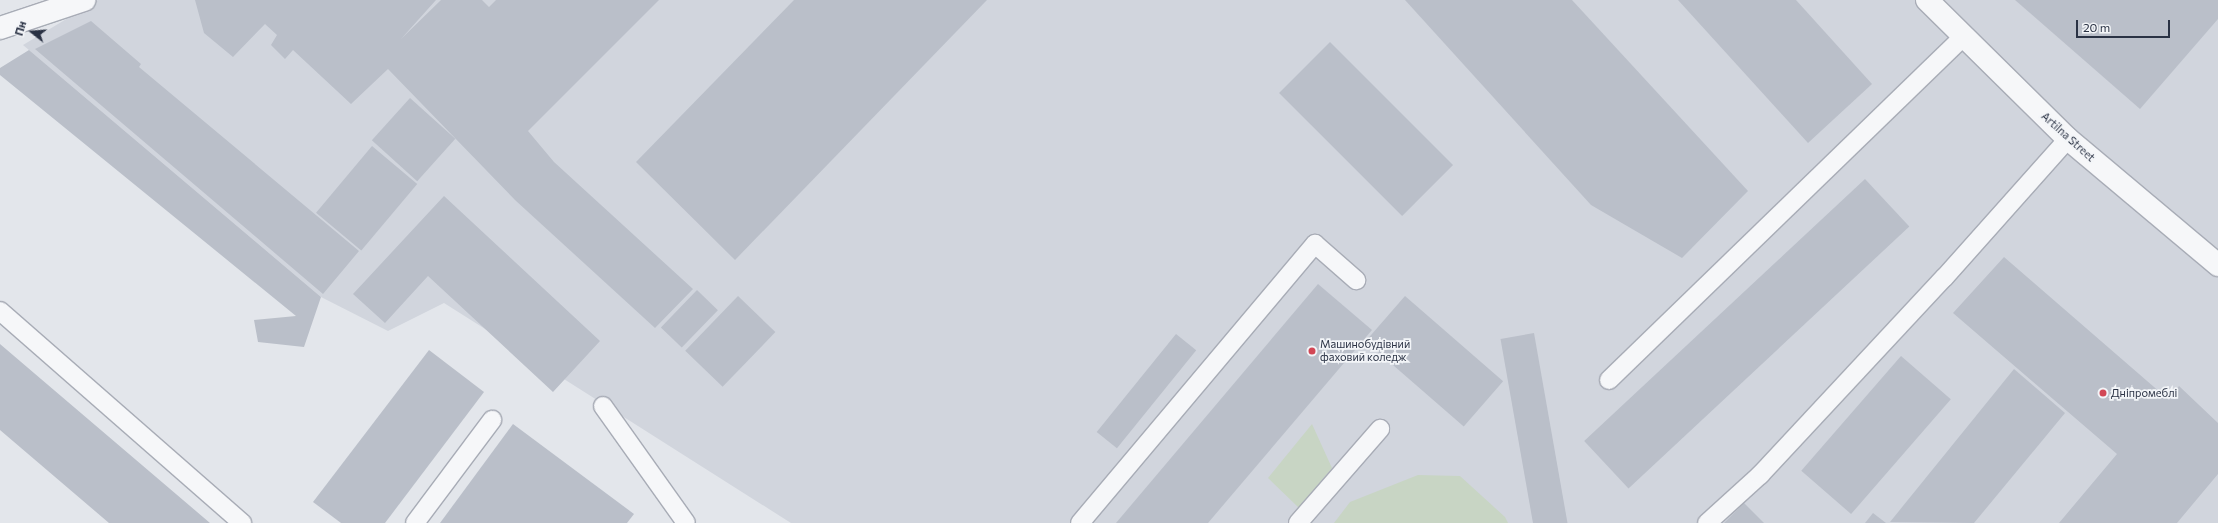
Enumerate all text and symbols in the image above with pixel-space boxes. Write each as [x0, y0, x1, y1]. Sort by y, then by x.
north arrow [12, 12, 52, 52]
scale bar [2078, 12, 2172, 38]
text: Пн [12, 19, 28, 37]
text: 20 m [2083, 20, 2110, 34]
street label: Artilna Street [2039, 110, 2097, 164]
place label: Машинобудівний фаховий коледж [1320, 338, 1410, 364]
marker: Машинобудівний фаховий коледж [1307, 346, 1317, 356]
place label: Дніпромеблі [2111, 386, 2177, 400]
marker: Дніпромеблі [2098, 388, 2108, 398]

